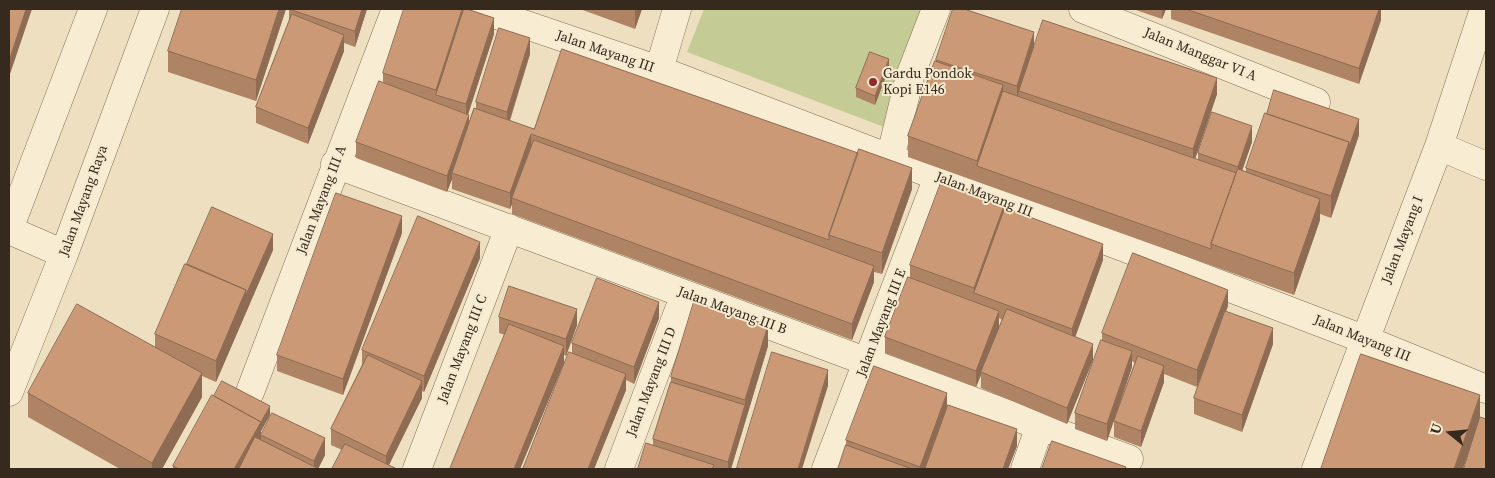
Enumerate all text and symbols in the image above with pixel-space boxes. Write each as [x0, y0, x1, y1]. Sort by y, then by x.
street label: Jalan Manggar VI A [1141, 25, 1259, 85]
street label: Jalan Mayang III [554, 27, 656, 77]
place label: Gardu Pondok Kopi E146 [883, 66, 972, 98]
marker: Gardu Pondok Kopi E146 [867, 76, 879, 88]
street label: Jalan Mayang Raya [56, 143, 112, 259]
street label: Jalan Mayang III A [293, 143, 351, 257]
street label: Jalan Mayang III [933, 169, 1035, 221]
street label: Jalan Mayang I [1379, 194, 1427, 286]
street label: Jalan Mayang III E [854, 267, 910, 379]
street label: Jalan Mayang III B [675, 283, 789, 339]
street label: Jalan Mayang III C [435, 292, 491, 406]
street label: Jalan Mayang III [1311, 312, 1413, 366]
street label: Jalan Mayang III D [623, 325, 681, 439]
north arrow [1425, 408, 1475, 458]
text: U [1425, 421, 1447, 436]

